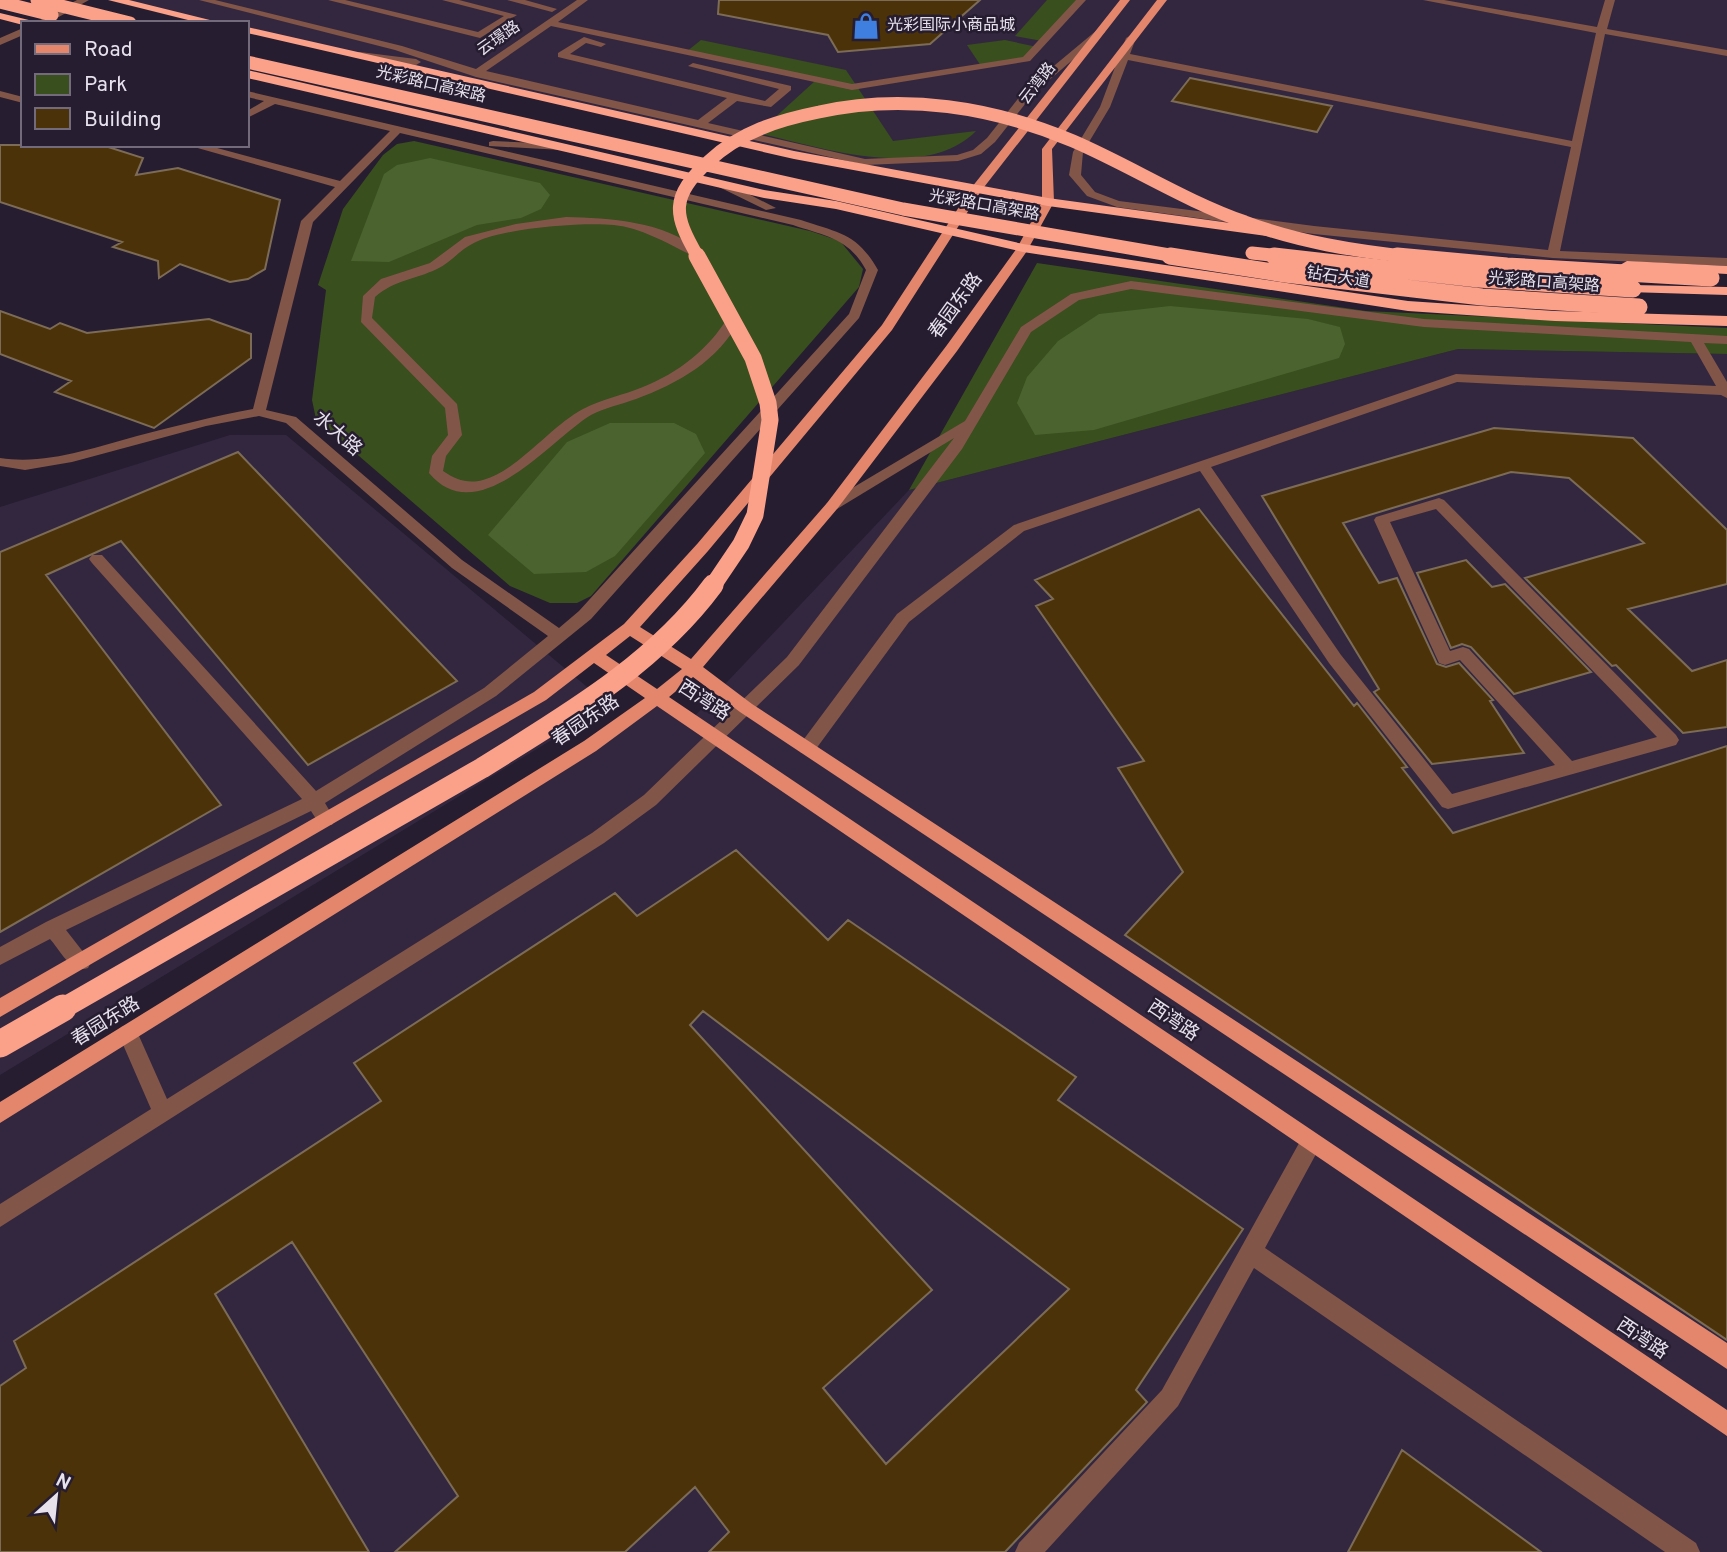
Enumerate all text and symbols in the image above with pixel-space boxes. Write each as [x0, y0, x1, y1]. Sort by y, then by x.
shop icon: 光彩国际小商品城 [851, 11, 881, 41]
place label: 光彩国际小商品城 [887, 16, 1015, 36]
street label: 云璟路 [474, 17, 524, 61]
legend [21, 21, 248, 147]
text: Road [84, 37, 133, 64]
street label: 云湾路 [1015, 59, 1061, 109]
street label: 光彩路口高架路 [374, 63, 488, 107]
text: Park [84, 72, 127, 99]
text: Building [84, 107, 162, 134]
street label: 光彩路口高架路 [927, 186, 1041, 226]
street label: 钻石大道 [1305, 263, 1371, 293]
street label: 春园东路 [924, 268, 988, 344]
street label: 光彩路口高架路 [1487, 269, 1601, 297]
street label: 水大路 [308, 406, 366, 462]
street label: 西湾路 [674, 675, 734, 727]
street label: 春园东路 [548, 690, 624, 752]
street label: 春园东路 [67, 992, 145, 1052]
street label: 西湾路 [1143, 995, 1203, 1047]
street label: 西湾路 [1612, 1313, 1672, 1365]
north arrow [21, 1461, 91, 1531]
text: N [51, 1469, 74, 1496]

